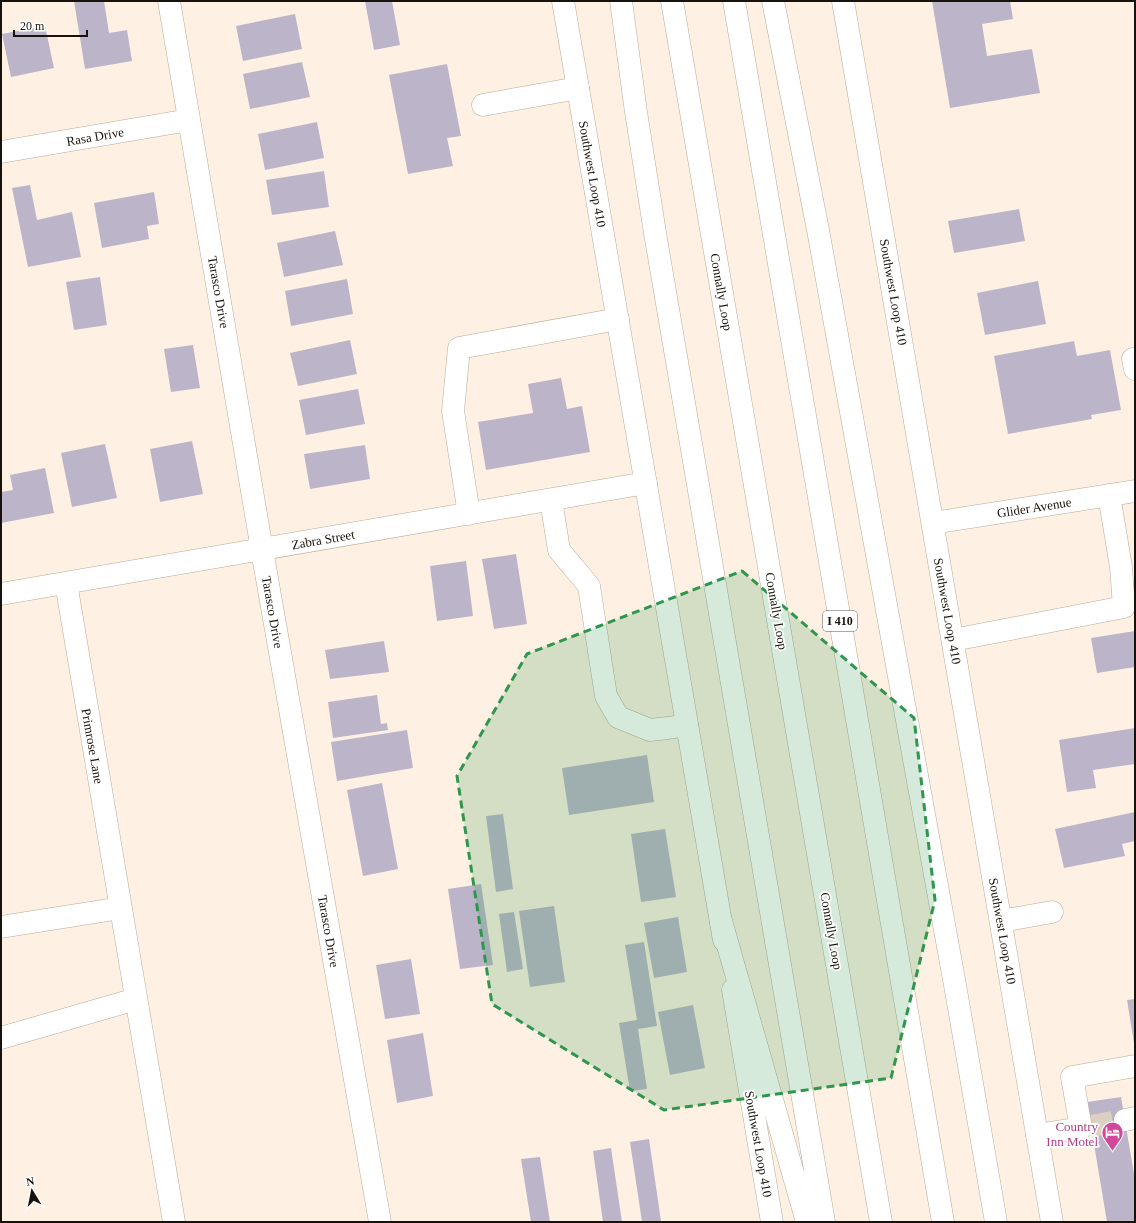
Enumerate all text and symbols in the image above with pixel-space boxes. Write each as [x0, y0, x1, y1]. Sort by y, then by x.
scale bar [14, 12, 87, 38]
text: 20 m [20, 19, 45, 33]
street label: Southwest Loop 410 [576, 120, 609, 228]
street label: Rasa Drive [65, 124, 125, 149]
street label: Southwest Loop 410 [877, 238, 910, 346]
street label: Connally Loop [707, 252, 736, 332]
street label: Tarasco Drive [205, 255, 232, 330]
street label: Glider Avenue [996, 494, 1073, 521]
street label: Zabra Street [290, 526, 356, 552]
street label: Southwest Loop 410 [931, 557, 964, 665]
street label: Connally Loop [762, 571, 791, 651]
street label: Tarasco Drive [259, 575, 286, 650]
road number: I 410 [823, 611, 857, 631]
street label: Primrose Lane [79, 707, 107, 785]
street label: Southwest Loop 410 [986, 877, 1019, 985]
street label: Connally Loop [817, 891, 846, 971]
street label: Tarasco Drive [315, 894, 342, 969]
street label: Southwest Loop 410 [742, 1090, 775, 1198]
place label: Country Inn Motel [1046, 1119, 1098, 1149]
hotel icon: Country Inn Motel [1100, 1120, 1126, 1153]
north arrow [12, 1171, 52, 1211]
text: N [25, 1175, 35, 1188]

